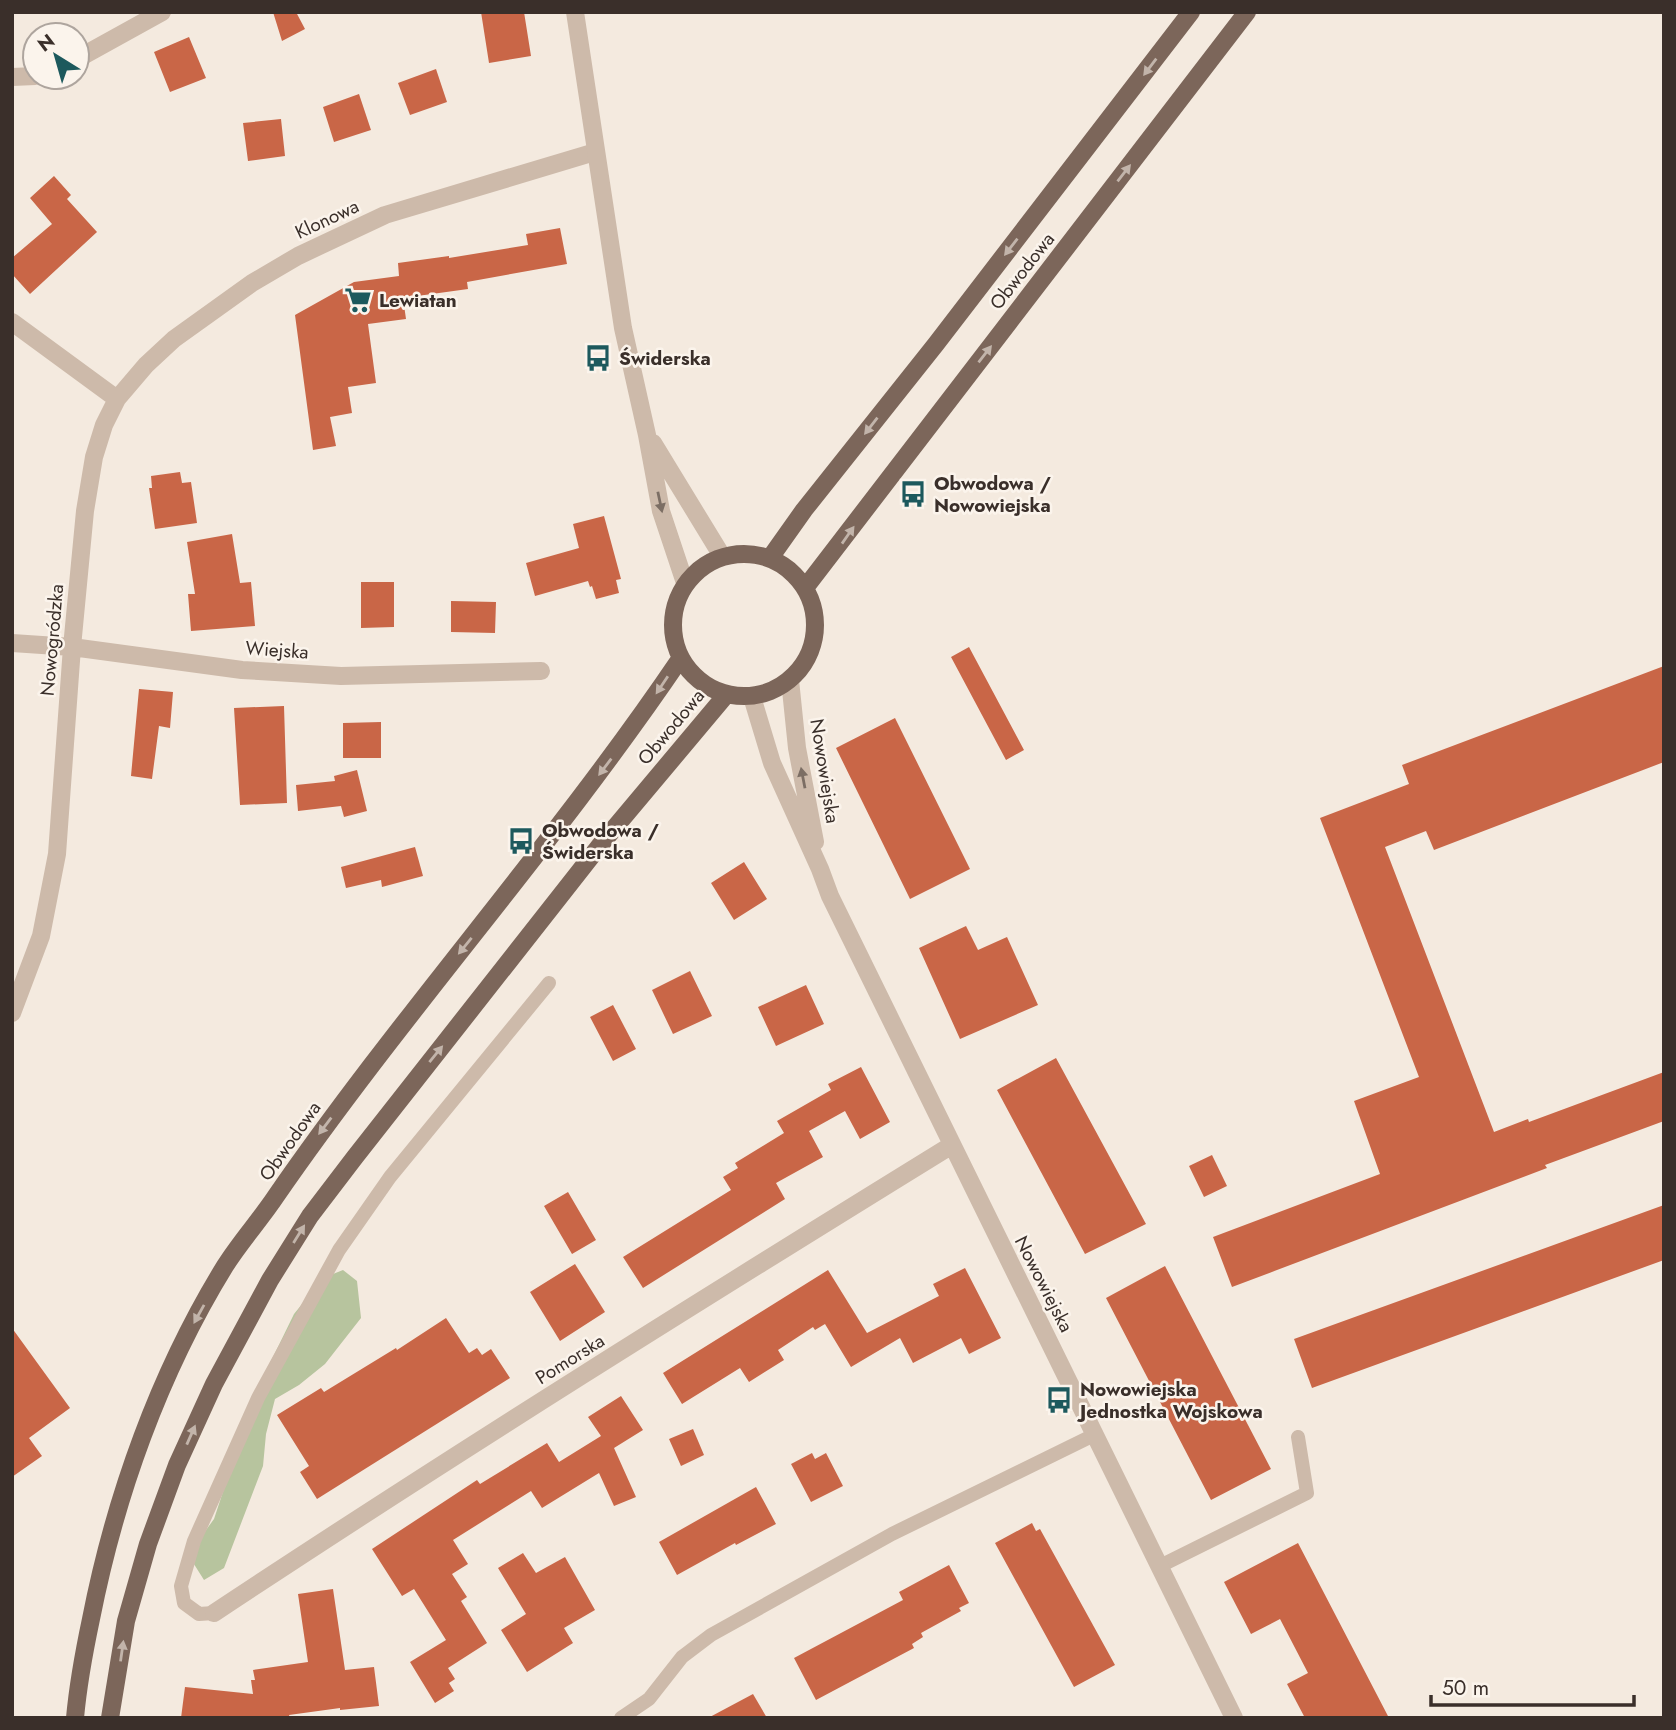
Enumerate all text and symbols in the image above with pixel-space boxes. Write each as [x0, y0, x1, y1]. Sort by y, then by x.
north arrow [21, 21, 91, 91]
text: N [32, 27, 60, 58]
one-way arrow [1142, 57, 1157, 75]
one-way arrow [1116, 165, 1131, 183]
street label: Klonowa [291, 192, 363, 246]
street label: Obwodowa [983, 227, 1061, 315]
one-way arrow [1004, 238, 1018, 256]
supermarket icon: Lewiatan [343, 285, 373, 315]
place label: Lewiatan [379, 287, 457, 314]
bus stop icon: Świderska [583, 343, 613, 373]
place label: Świderska [619, 345, 711, 372]
one-way arrow [977, 345, 992, 363]
one-way arrow [863, 417, 878, 435]
place label: Obwodowa / Nowowiejska [934, 470, 1051, 519]
bus stop icon: Obwodowa / Nowowiejska [898, 479, 928, 509]
one-way arrow [654, 491, 665, 513]
one-way arrow [841, 526, 855, 544]
street label: Nowogródzka [34, 583, 70, 697]
street label: Wiejska [244, 634, 310, 666]
one-way arrow [656, 675, 669, 695]
street label: Obwodowa [631, 683, 711, 771]
street label: Nowowiejska [803, 717, 847, 825]
one-way arrow [599, 758, 613, 776]
one-way arrow [797, 767, 808, 789]
place label: Obwodowa / Świderska [542, 817, 659, 866]
bus stop icon: Obwodowa / Świderska [506, 826, 536, 856]
one-way arrow [458, 938, 473, 955]
one-way arrow [429, 1045, 444, 1063]
street label: Obwodowa [253, 1096, 327, 1186]
one-way arrow [318, 1116, 333, 1134]
one-way arrow [292, 1225, 305, 1244]
street label: Nowowiejska [1008, 1231, 1080, 1337]
one-way arrow [193, 1305, 205, 1324]
street label: Pomorska [530, 1327, 610, 1391]
place label: Nowowiejska Jednostka Wojskowa [1076, 1376, 1263, 1425]
bus stop icon: Nowowiejska Jednostka Wojskowa [1044, 1385, 1074, 1415]
one-way arrow [186, 1424, 197, 1445]
one-way arrow [117, 1639, 128, 1661]
scale bar [1431, 1664, 1634, 1708]
text: 50 m [1442, 1673, 1489, 1703]

